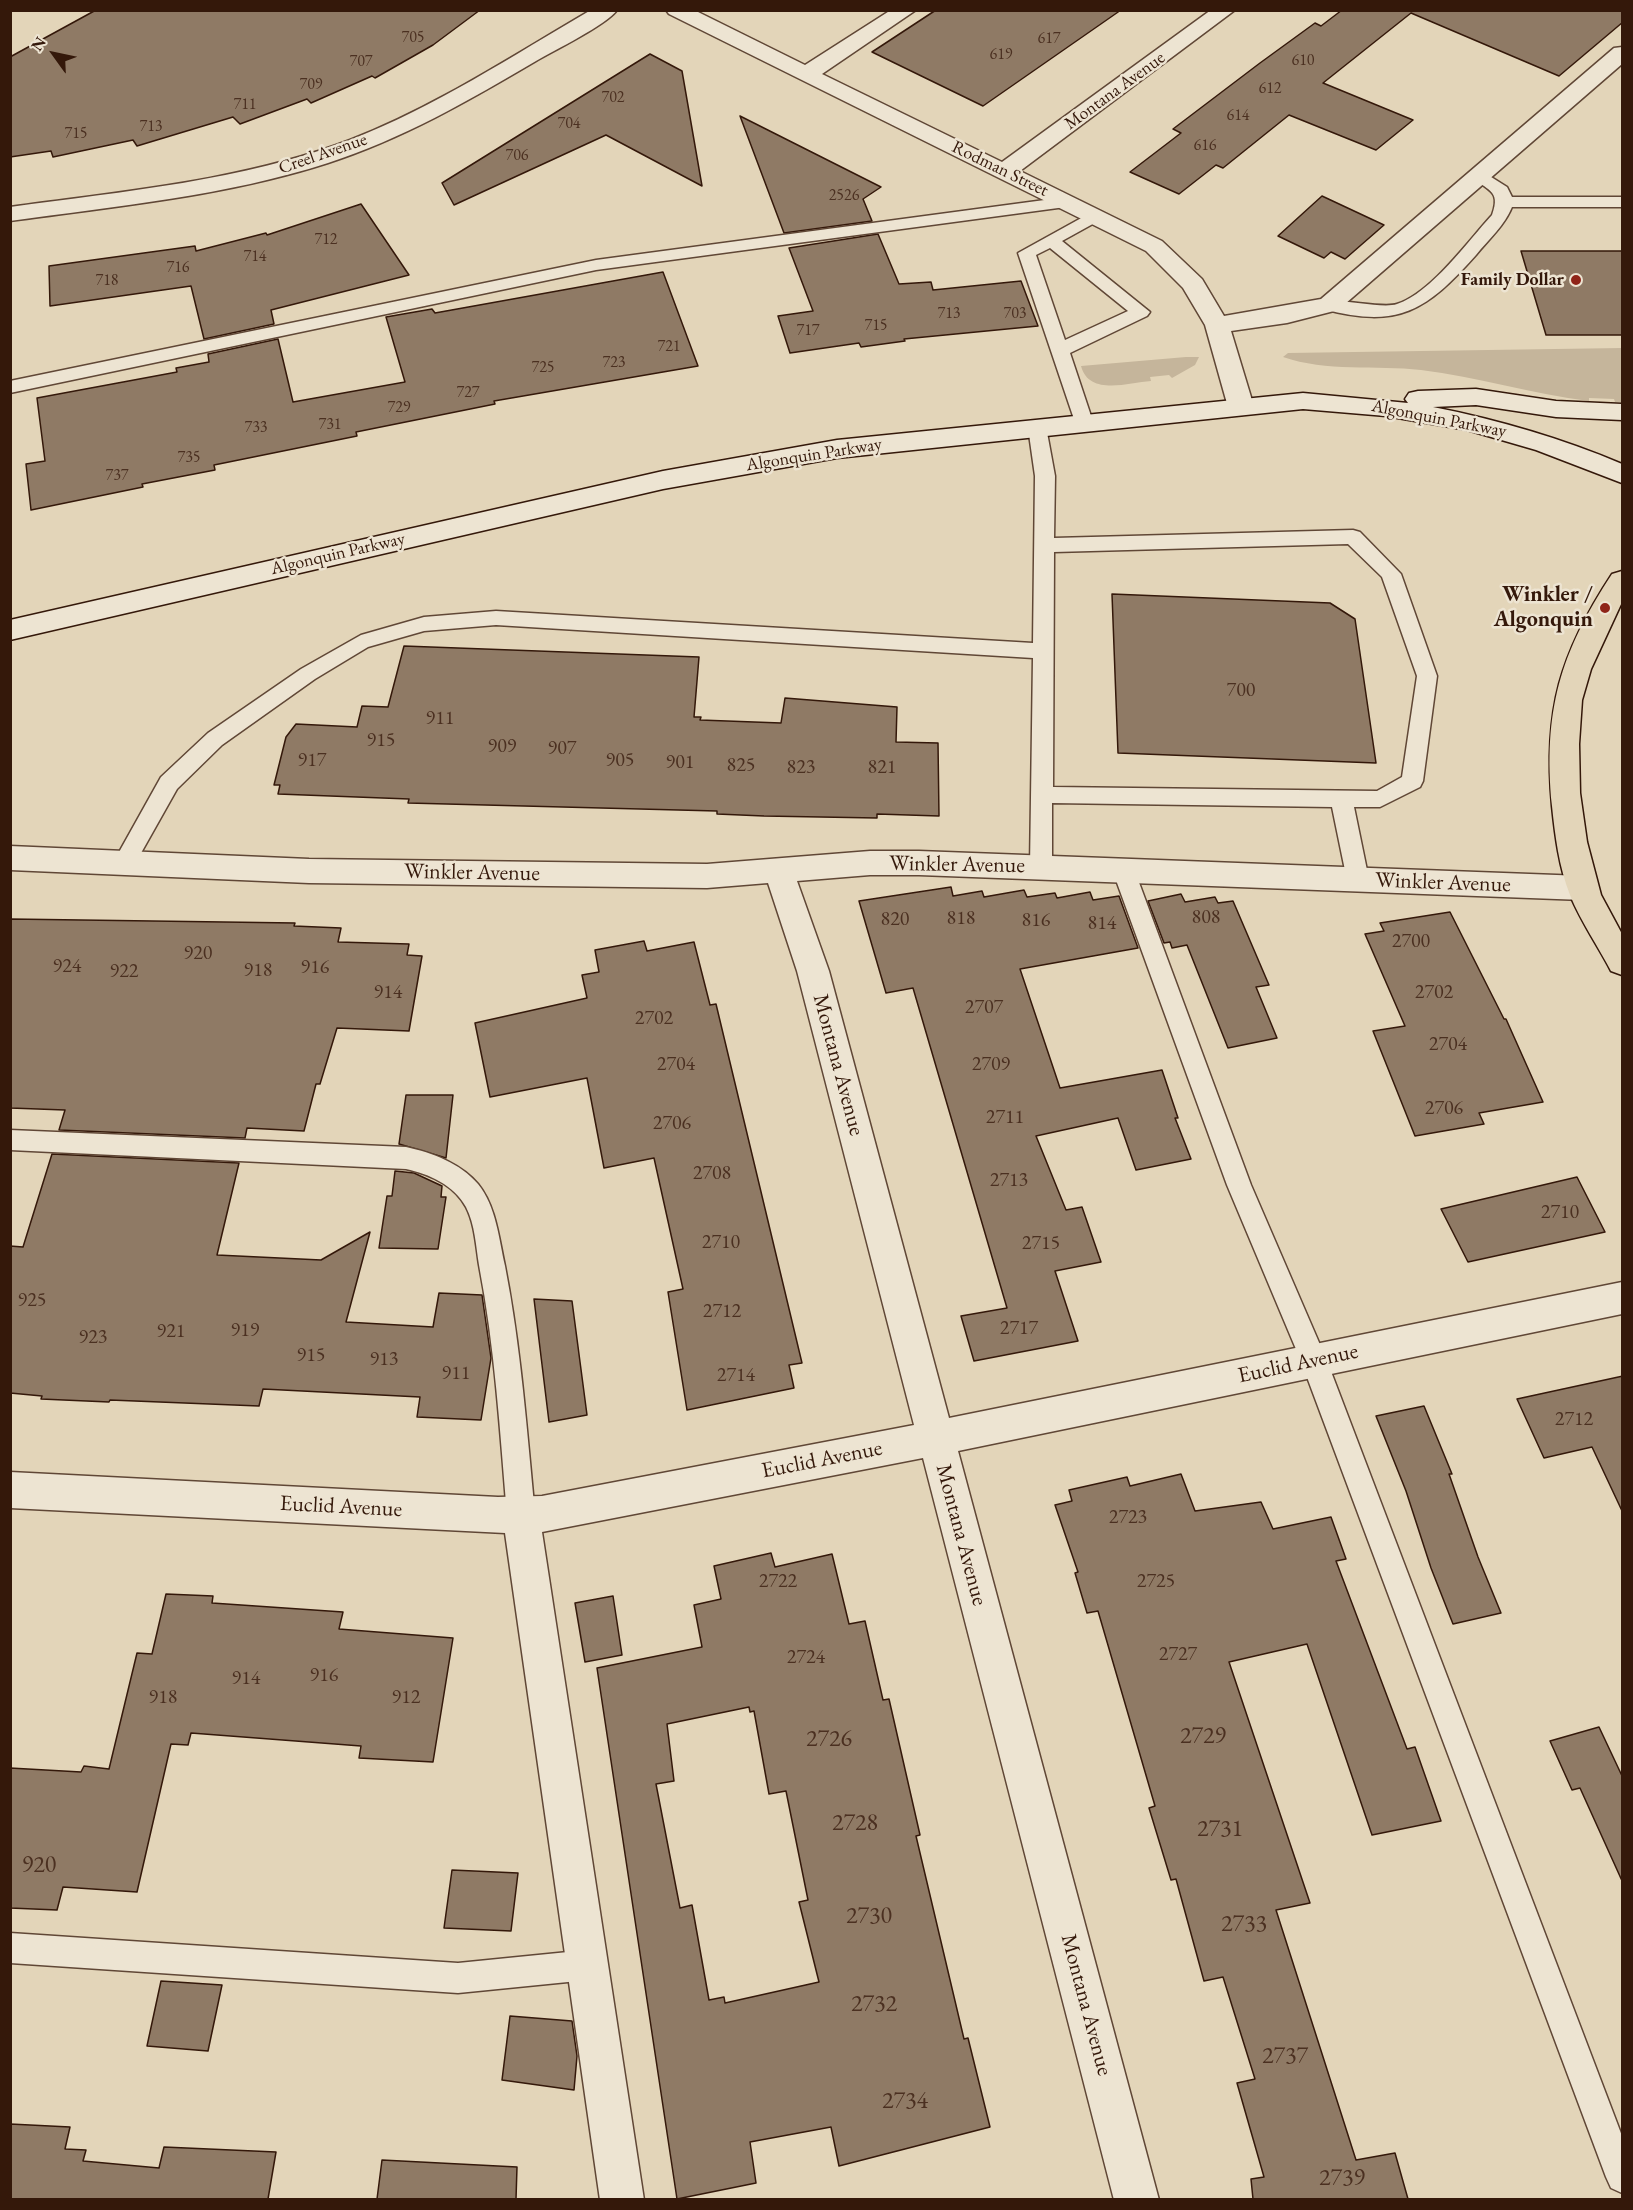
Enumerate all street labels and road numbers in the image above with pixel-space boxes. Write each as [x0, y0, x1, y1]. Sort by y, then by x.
street label: Montana Avenue [1060, 47, 1170, 135]
street label: Creel Avenue [276, 129, 370, 179]
street label: Rodman Street [948, 136, 1052, 202]
street label: Algonquin Parkway [1370, 395, 1508, 443]
street label: Algonquin Parkway [745, 434, 883, 476]
street label: Algonquin Parkway [269, 528, 407, 580]
street label: Winkler Avenue [889, 851, 1025, 879]
street label: Winkler Avenue [404, 859, 540, 887]
street label: Winkler Avenue [1375, 867, 1511, 899]
street label: Montana Avenue [806, 991, 870, 1139]
street label: Euclid Avenue [1235, 1338, 1361, 1390]
street label: Euclid Avenue [759, 1435, 885, 1485]
street label: Montana Avenue [929, 1461, 993, 1609]
street label: Euclid Avenue [279, 1491, 403, 1523]
street label: Montana Avenue [1054, 1931, 1118, 2079]

